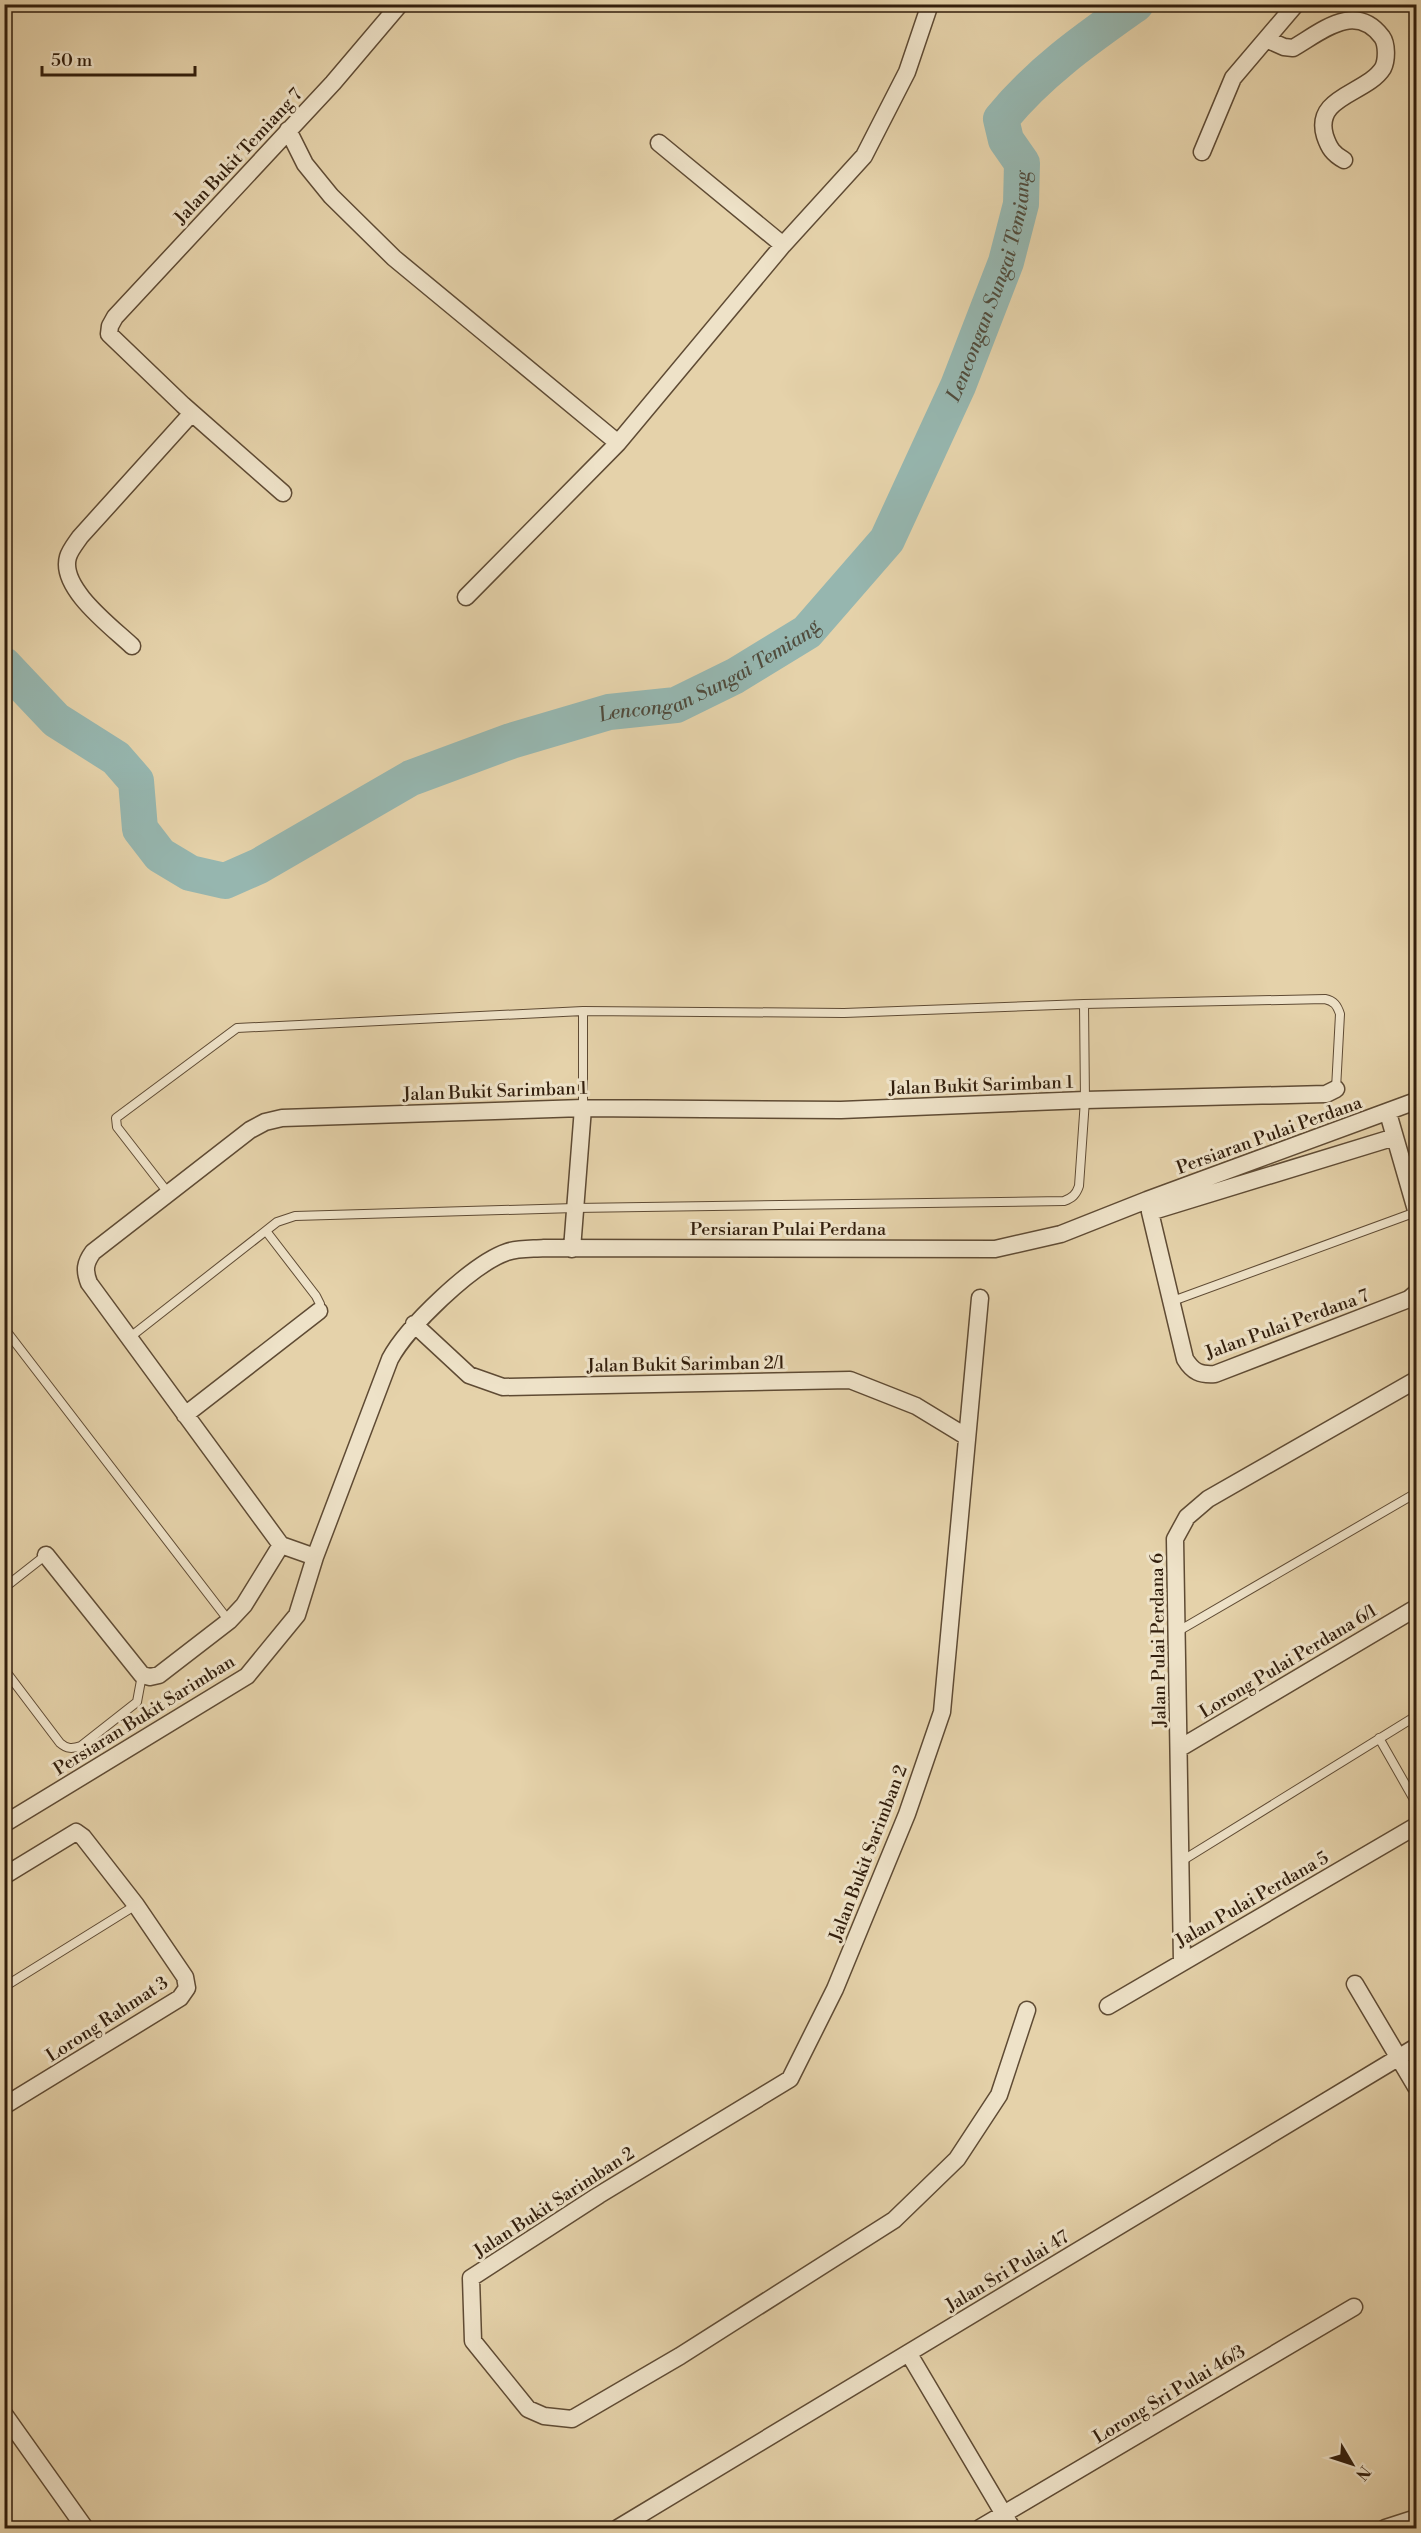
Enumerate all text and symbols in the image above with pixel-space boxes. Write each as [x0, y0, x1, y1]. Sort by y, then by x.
scale bar [42, 39, 195, 77]
text: 50 m [51, 49, 93, 72]
street label: Jalan Bukit Temiang 7 [169, 84, 307, 230]
water label: Lencongan Sungai Temiang [941, 169, 1036, 407]
water label: Lencongan Sungai Temiang [595, 613, 828, 729]
street label: Jalan Bukit Sarimban 1 [887, 1071, 1074, 1100]
street label: Jalan Bukit Sarimban 1 [401, 1077, 588, 1106]
street label: Persiaran Pulai Perdana [1173, 1091, 1366, 1180]
street label: Persiaran Pulai Perdana [690, 1218, 887, 1241]
street label: Jalan Pulai Perdana 7 [1201, 1284, 1372, 1365]
street label: Jalan Bukit Sarimban 2/1 [586, 1351, 786, 1378]
street label: Jalan Pulai Perdana 6 [1145, 1553, 1172, 1728]
street label: Lorong Pulai Perdana 6/1 [1195, 1599, 1381, 1724]
street label: Persiaran Bukit Sarimban [49, 1650, 240, 1781]
street label: Jalan Bukit Sarimban 2 [824, 1762, 913, 1946]
street label: Jalan Pulai Perdana 5 [1171, 1846, 1333, 1953]
street label: Lorong Rahmat 3 [42, 1971, 173, 2067]
street label: Jalan Bukit Sarimban 2 [469, 2142, 639, 2264]
street label: Jalan Sri Pulai 47 [941, 2226, 1073, 2318]
street label: Lorong Sri Pulai 46/3 [1089, 2340, 1250, 2449]
north arrow [1322, 2434, 1382, 2494]
text: N [1351, 2462, 1375, 2484]

